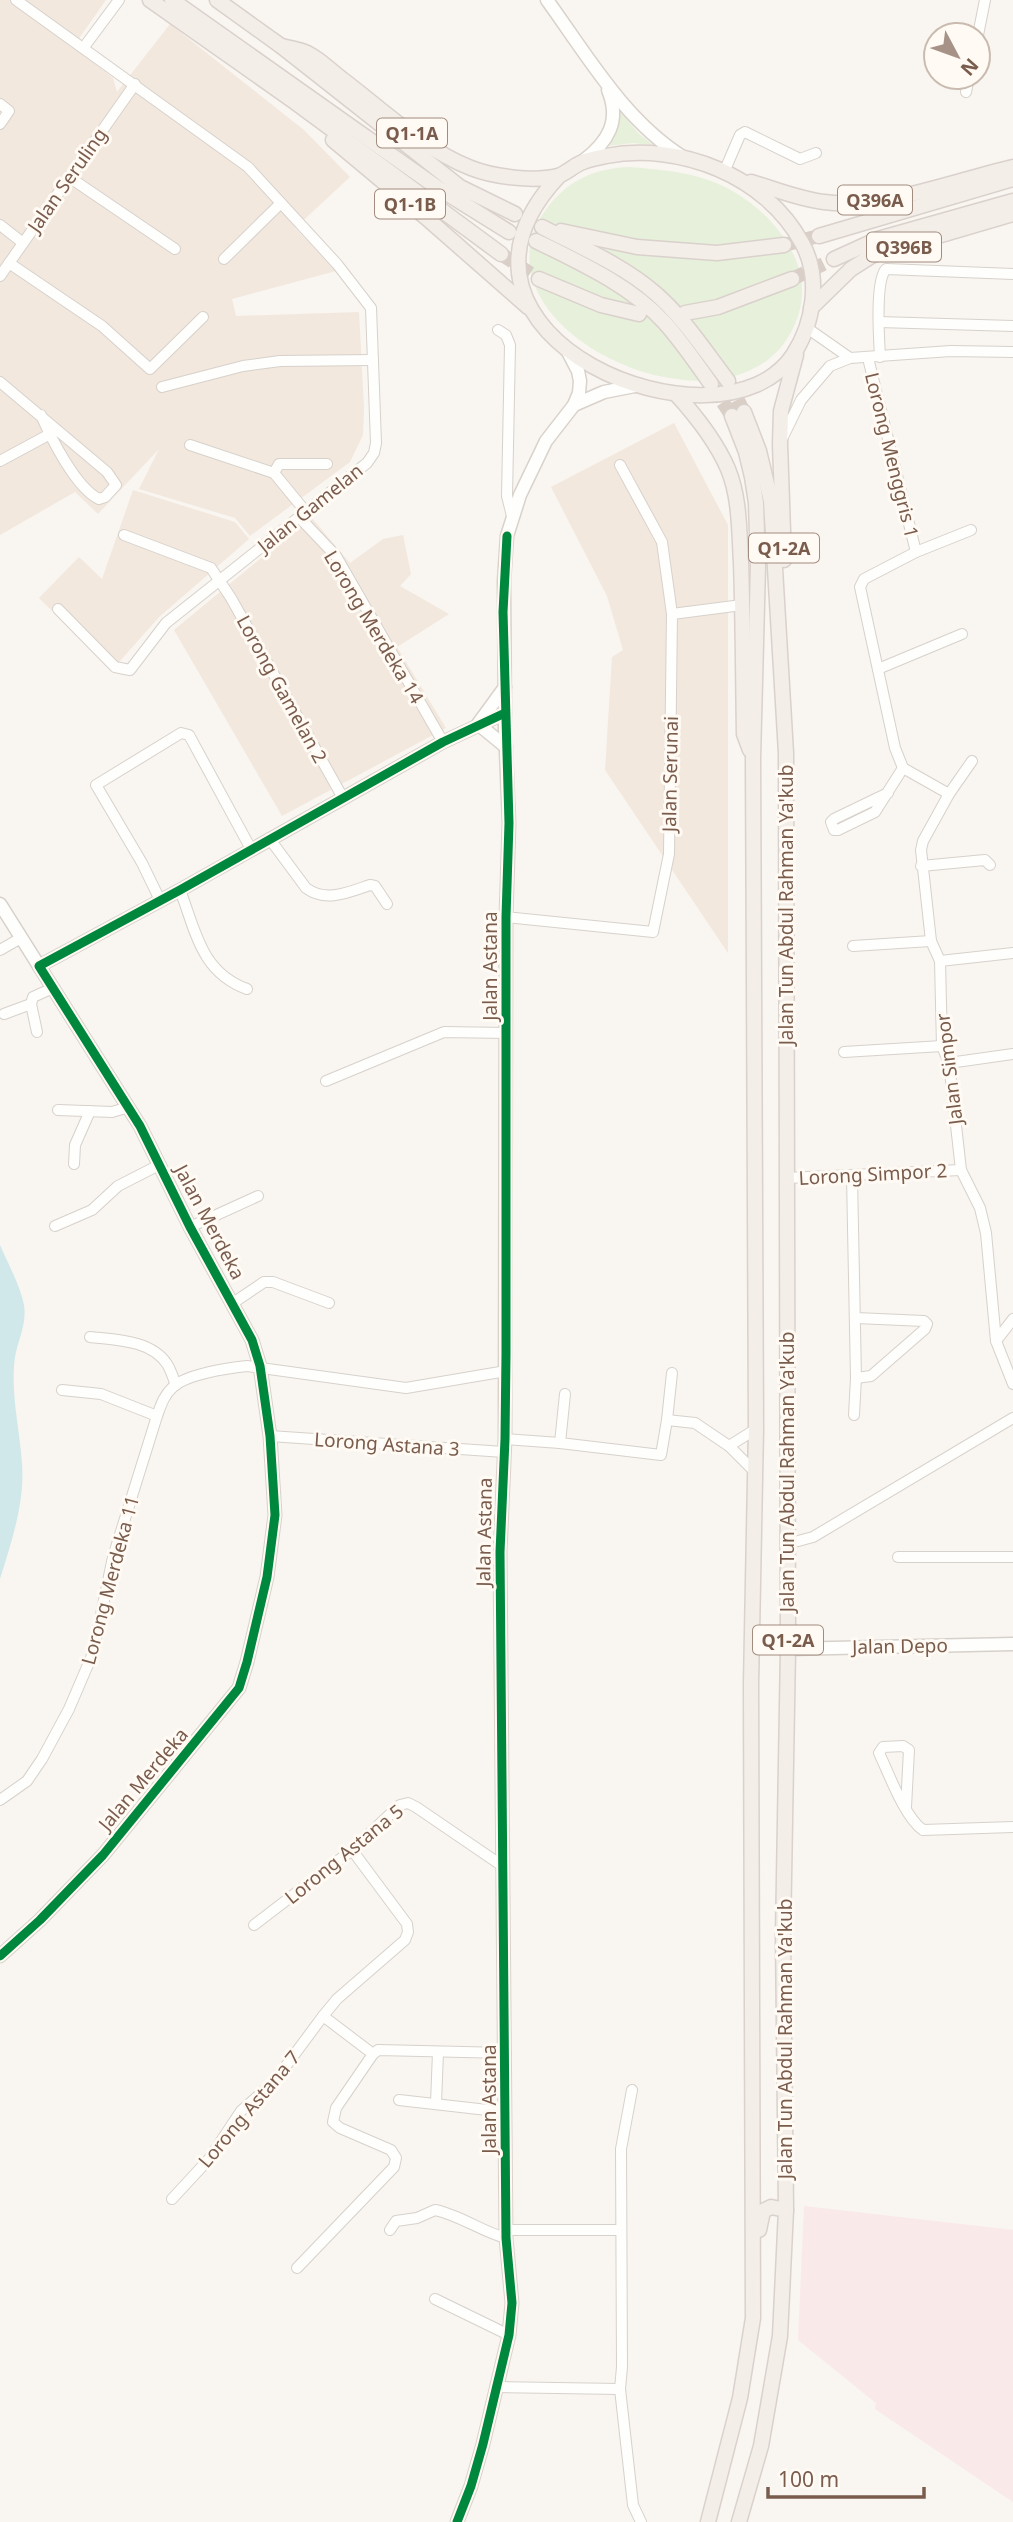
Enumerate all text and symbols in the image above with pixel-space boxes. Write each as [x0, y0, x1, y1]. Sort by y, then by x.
north arrow [922, 21, 992, 91]
text: N [955, 53, 985, 82]
road number: Q1-1A [377, 118, 447, 148]
street label: Jalan Seruling [20, 123, 113, 239]
road number: Q396A [838, 186, 912, 215]
road number: Q1-1B [375, 190, 445, 218]
road number: Q396B [867, 232, 941, 262]
street label: Lorong Menggris 1 [859, 370, 925, 540]
street label: Jalan Gamelan [250, 458, 368, 560]
road number: Q1-2A [749, 534, 819, 562]
street label: Lorong Merdeka 14 [318, 546, 430, 708]
street label: Lorong Gamelan 2 [231, 611, 333, 767]
street label: Jalan Serunai [656, 716, 684, 834]
street label: Jalan Tun Abdul Rahman Ya'kub [773, 765, 799, 1047]
street label: Jalan Astana [477, 911, 503, 1023]
street label: Jalan Simpor [929, 1012, 969, 1128]
street label: Lorong Simpor 2 [798, 1157, 948, 1191]
street label: Jalan Merdeka [168, 1158, 251, 1284]
street label: Jalan Tun Abdul Rahman Ya'kub [774, 1332, 800, 1614]
street label: Lorong Astana 3 [313, 1426, 461, 1462]
street label: Jalan Astana [470, 1477, 498, 1589]
street label: Lorong Merdeka 11 [75, 1493, 145, 1667]
road number: Q1-2A [753, 1625, 823, 1654]
street label: Jalan Depo [850, 1632, 948, 1660]
street label: Jalan Merdeka [91, 1722, 194, 1837]
street label: Lorong Astana 5 [279, 1798, 409, 1910]
street label: Jalan Tun Abdul Rahman Ya'kub [772, 1899, 798, 2181]
street label: Jalan Astana [476, 2044, 502, 2156]
street label: Lorong Astana 7 [192, 2045, 306, 2173]
scale bar [768, 2456, 924, 2500]
text: 100 m [778, 2465, 839, 2493]

